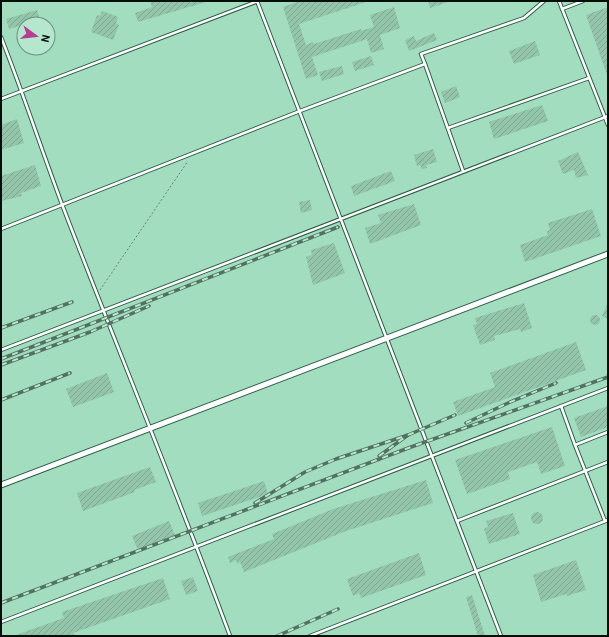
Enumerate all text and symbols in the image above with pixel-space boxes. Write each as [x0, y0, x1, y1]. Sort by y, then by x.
north arrow [16, 16, 56, 56]
text: N [39, 33, 53, 44]

